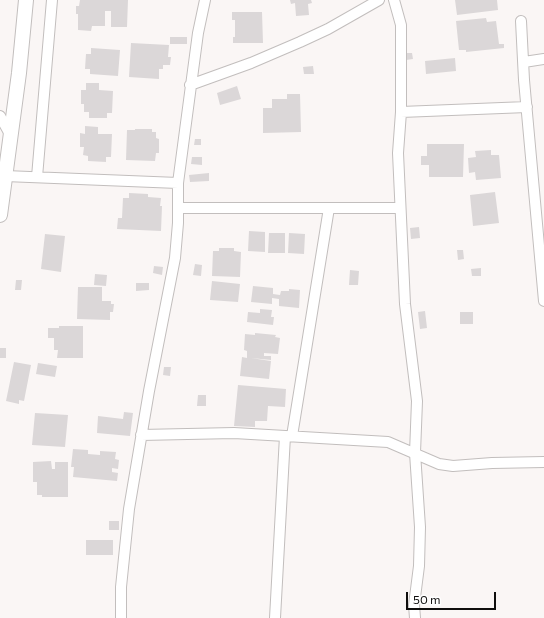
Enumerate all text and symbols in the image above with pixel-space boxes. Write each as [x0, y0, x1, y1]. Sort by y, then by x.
scale bar [408, 584, 498, 610]
text: 50 m [413, 592, 441, 606]

